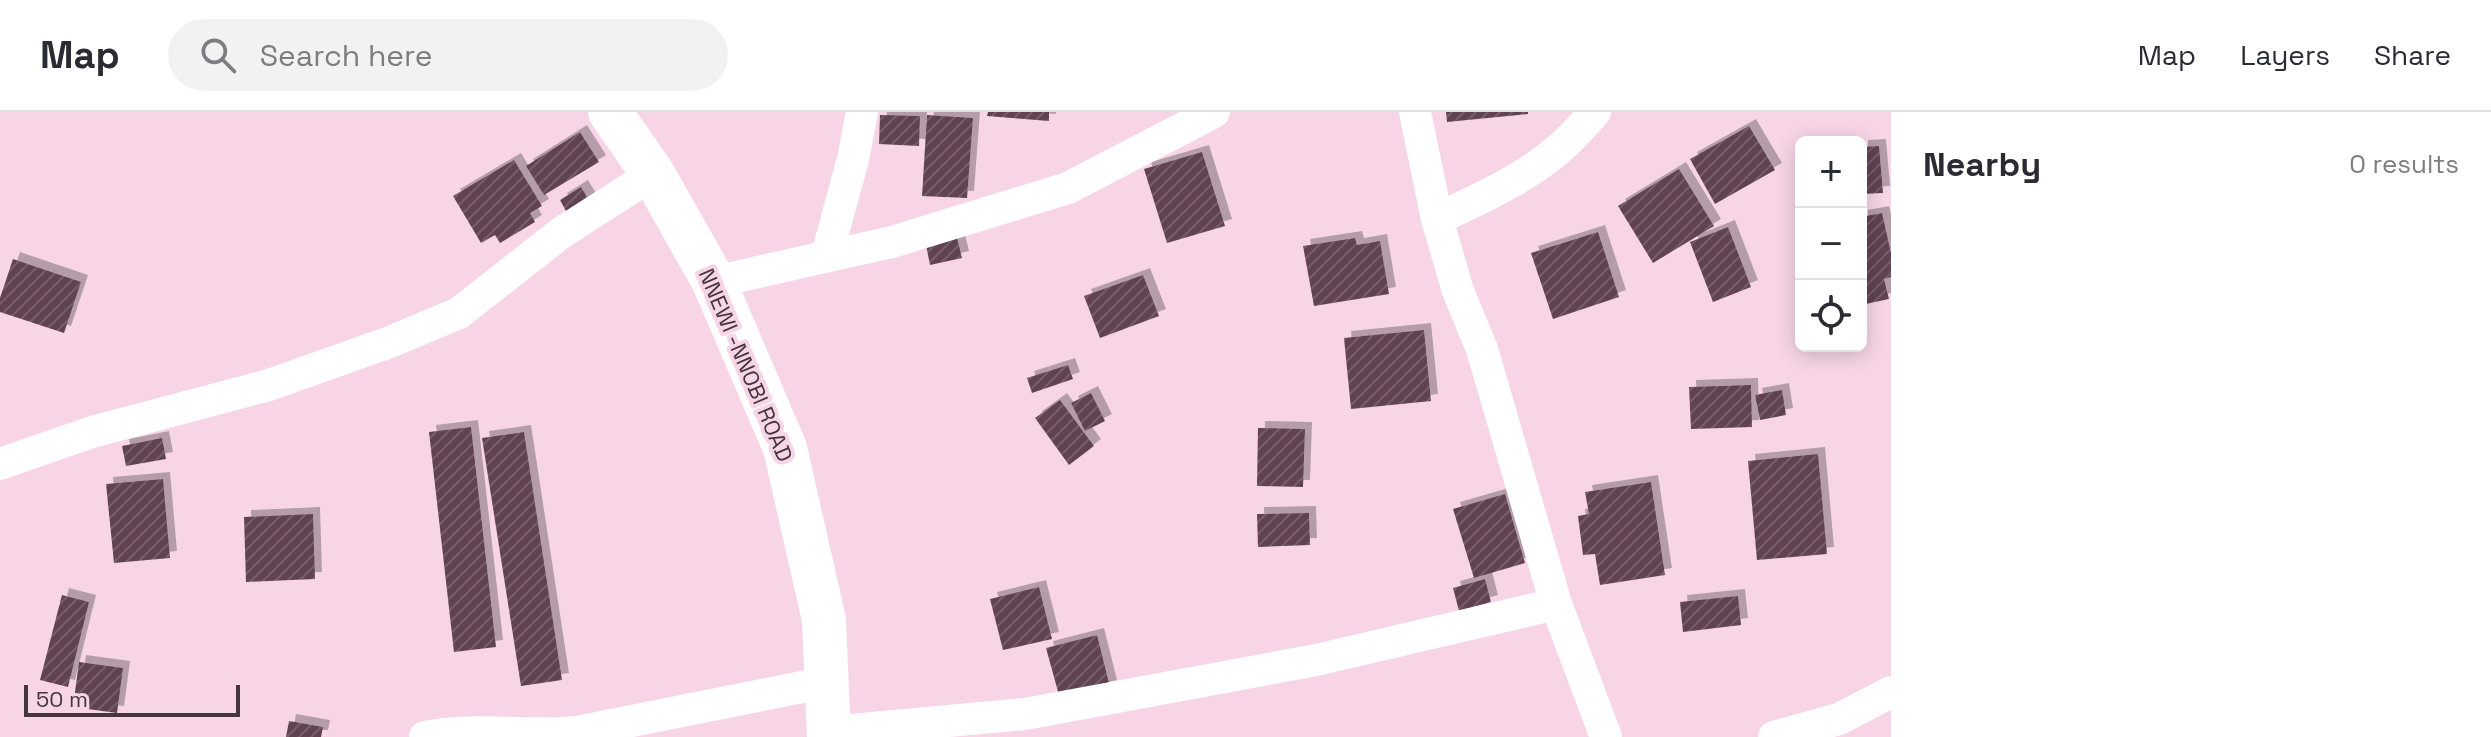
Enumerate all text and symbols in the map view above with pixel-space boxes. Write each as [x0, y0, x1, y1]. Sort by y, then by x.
search box [168, 19, 728, 91]
text: Map [40, 31, 120, 79]
icon: search [196, 33, 240, 77]
text: Search here [260, 36, 433, 75]
text: Map [2138, 37, 2196, 73]
text: Layers [2240, 37, 2330, 73]
text: Share [2374, 37, 2451, 73]
map controls [1795, 136, 1867, 352]
button: + [1795, 136, 1867, 208]
text: Nearby [1923, 143, 2041, 186]
text: 0 results [2349, 147, 2459, 181]
button: − [1795, 208, 1867, 280]
street label: NNEWI -NNOBI ROAD [693, 264, 799, 466]
button: locate [1795, 280, 1867, 352]
scale bar [24, 681, 240, 717]
text: 50 m [36, 685, 88, 713]

